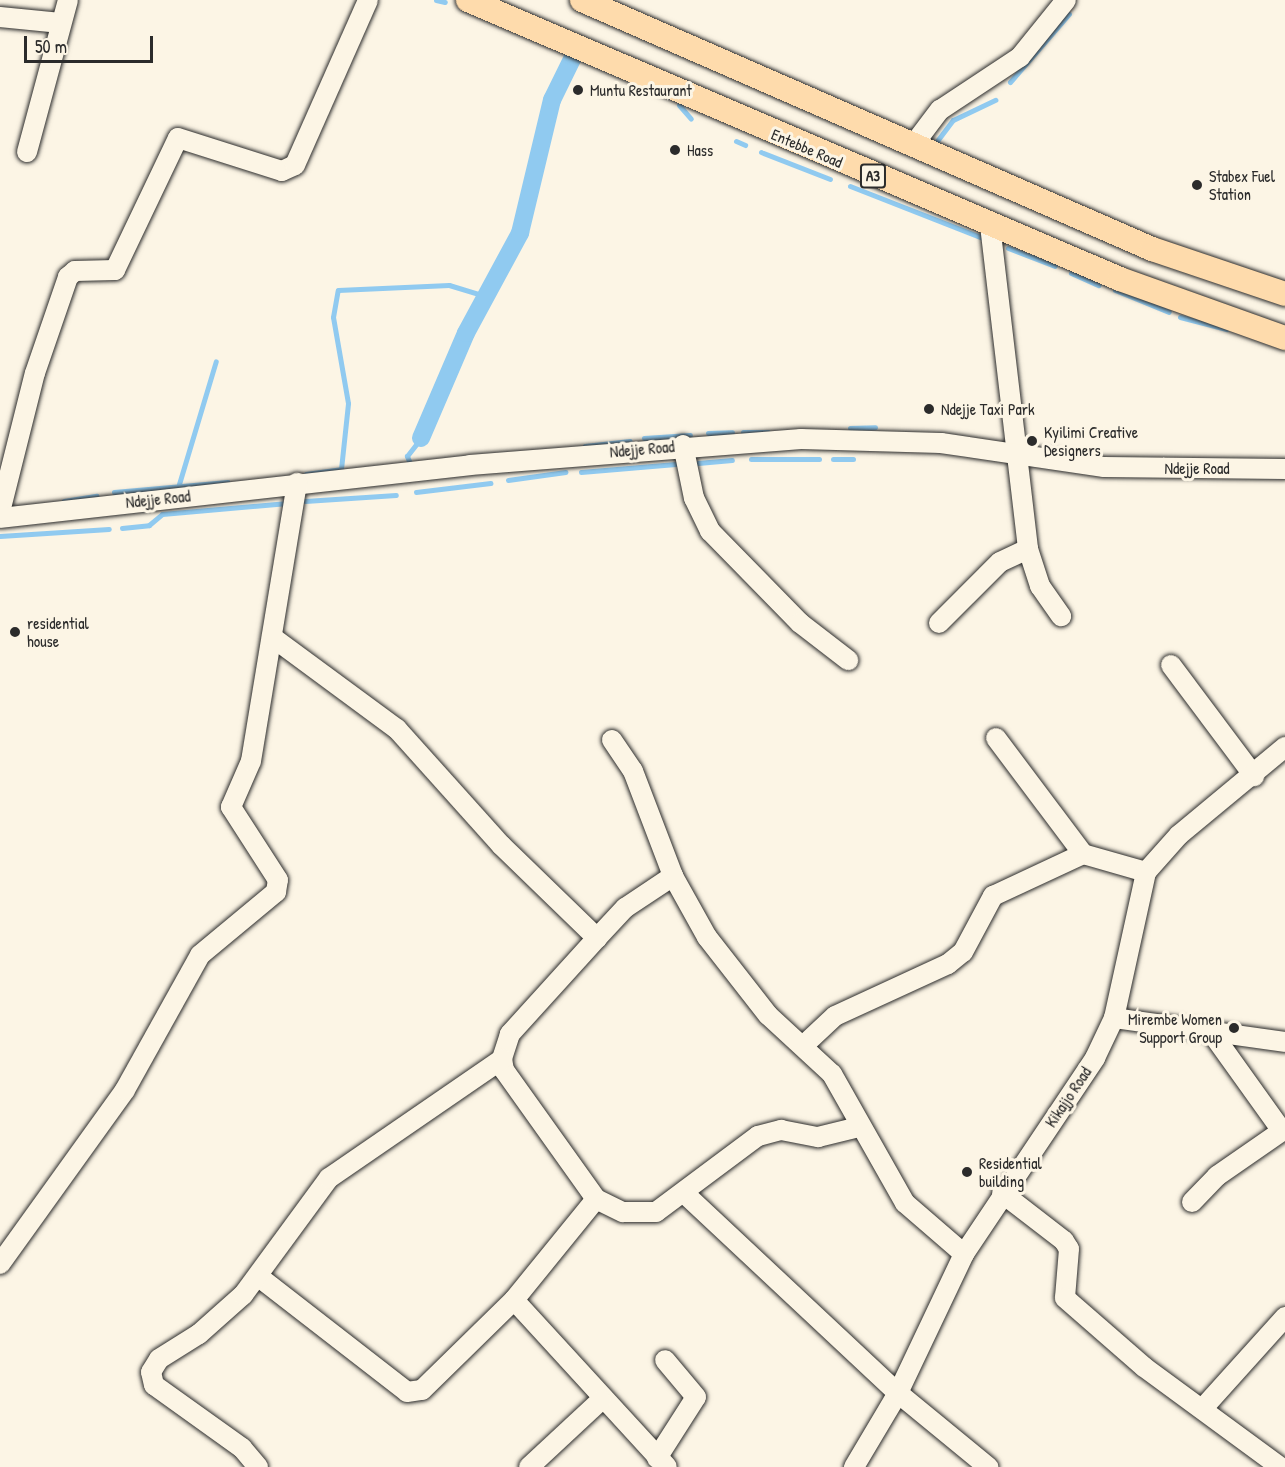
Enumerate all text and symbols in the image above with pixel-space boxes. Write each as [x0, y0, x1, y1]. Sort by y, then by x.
scale bar [27, 24, 156, 62]
text: 50 m [35, 34, 67, 59]
place label: Muntu Restaurant [590, 80, 692, 100]
marker: Muntu Restaurant [571, 83, 585, 97]
street label: Entebbe Road [768, 124, 846, 172]
place label: Hass [687, 140, 713, 160]
marker: Hass [668, 143, 682, 157]
road number: A3 [860, 164, 886, 188]
place label: Stabex Fuel Station [1209, 166, 1275, 204]
marker: Stabex Fuel Station [1190, 178, 1204, 192]
place label: Ndejje Taxi Park [941, 399, 1035, 419]
marker: Ndejje Taxi Park [922, 402, 936, 416]
place label: Kyilimi Creative Designers [1044, 422, 1138, 460]
marker: Kyilimi Creative Designers [1025, 434, 1039, 448]
street label: Ndejje Road [609, 437, 675, 461]
street label: Ndejje Road [1165, 458, 1229, 478]
street label: Ndejje Road [125, 486, 191, 512]
place label: residential house [27, 613, 89, 651]
marker: residential house [8, 625, 22, 639]
place label: Mirembe Women Support Group [1128, 1009, 1222, 1047]
marker: Mirembe Women Support Group [1227, 1021, 1241, 1035]
street label: Kikajjo Road [1041, 1063, 1095, 1131]
place label: Residential building [979, 1153, 1042, 1191]
marker: Residential building [960, 1165, 974, 1179]

